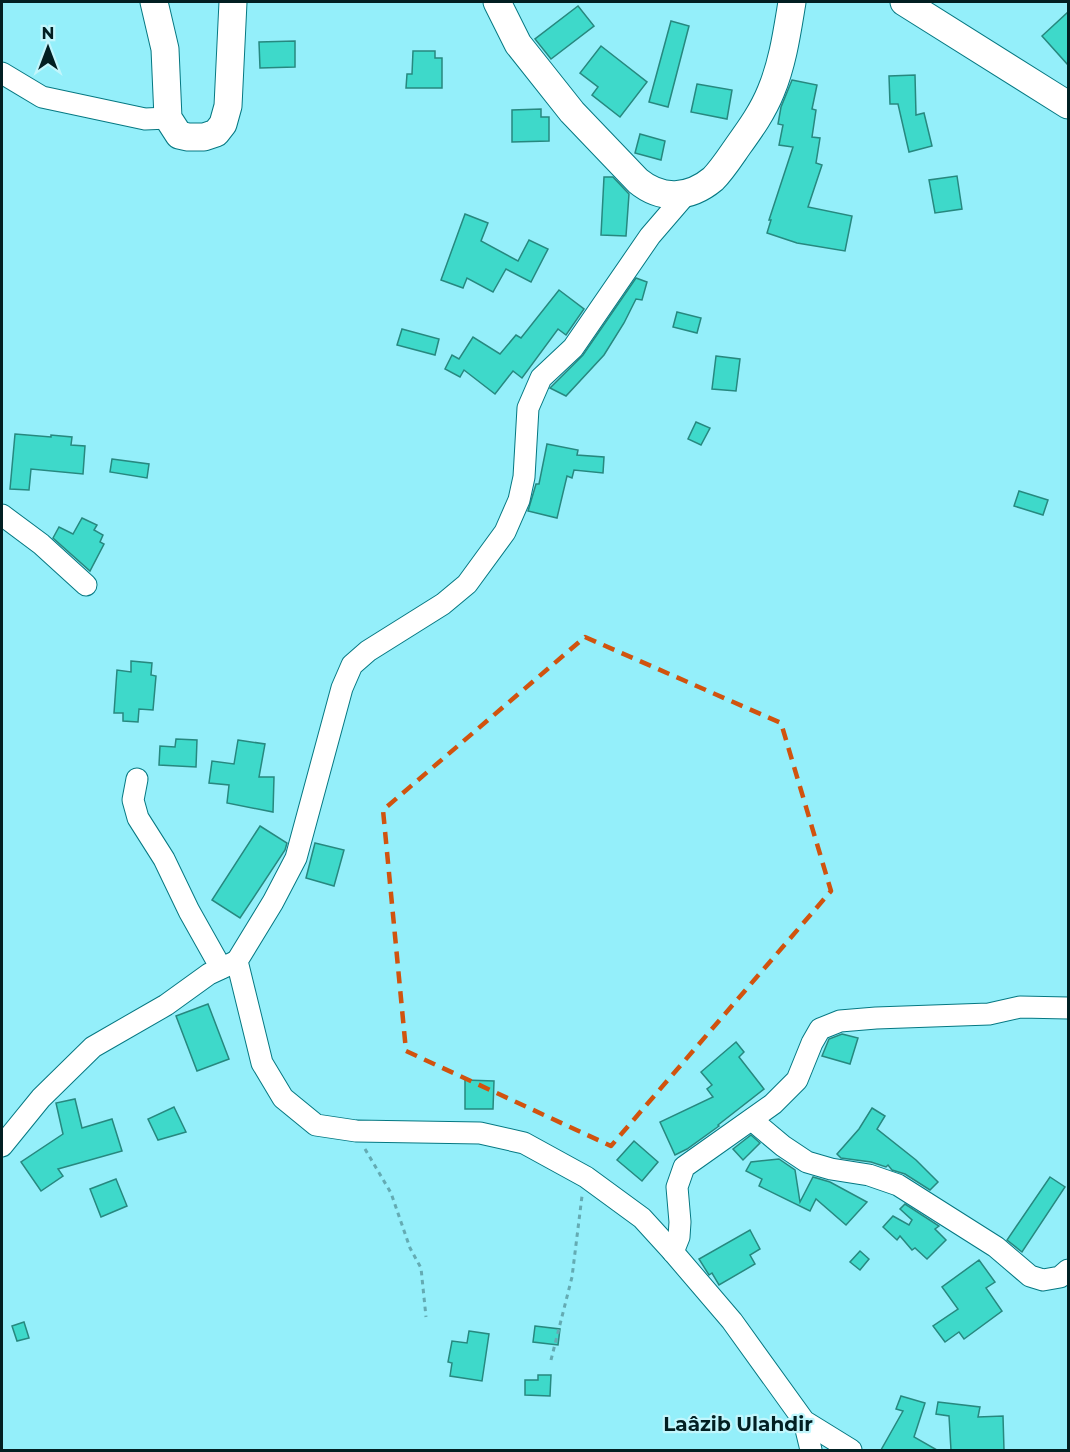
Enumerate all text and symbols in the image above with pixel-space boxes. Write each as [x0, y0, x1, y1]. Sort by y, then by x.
north arrow [18, 18, 78, 78]
text: N [42, 24, 54, 43]
district label: Laâzib Ulahdir [663, 1412, 813, 1436]

